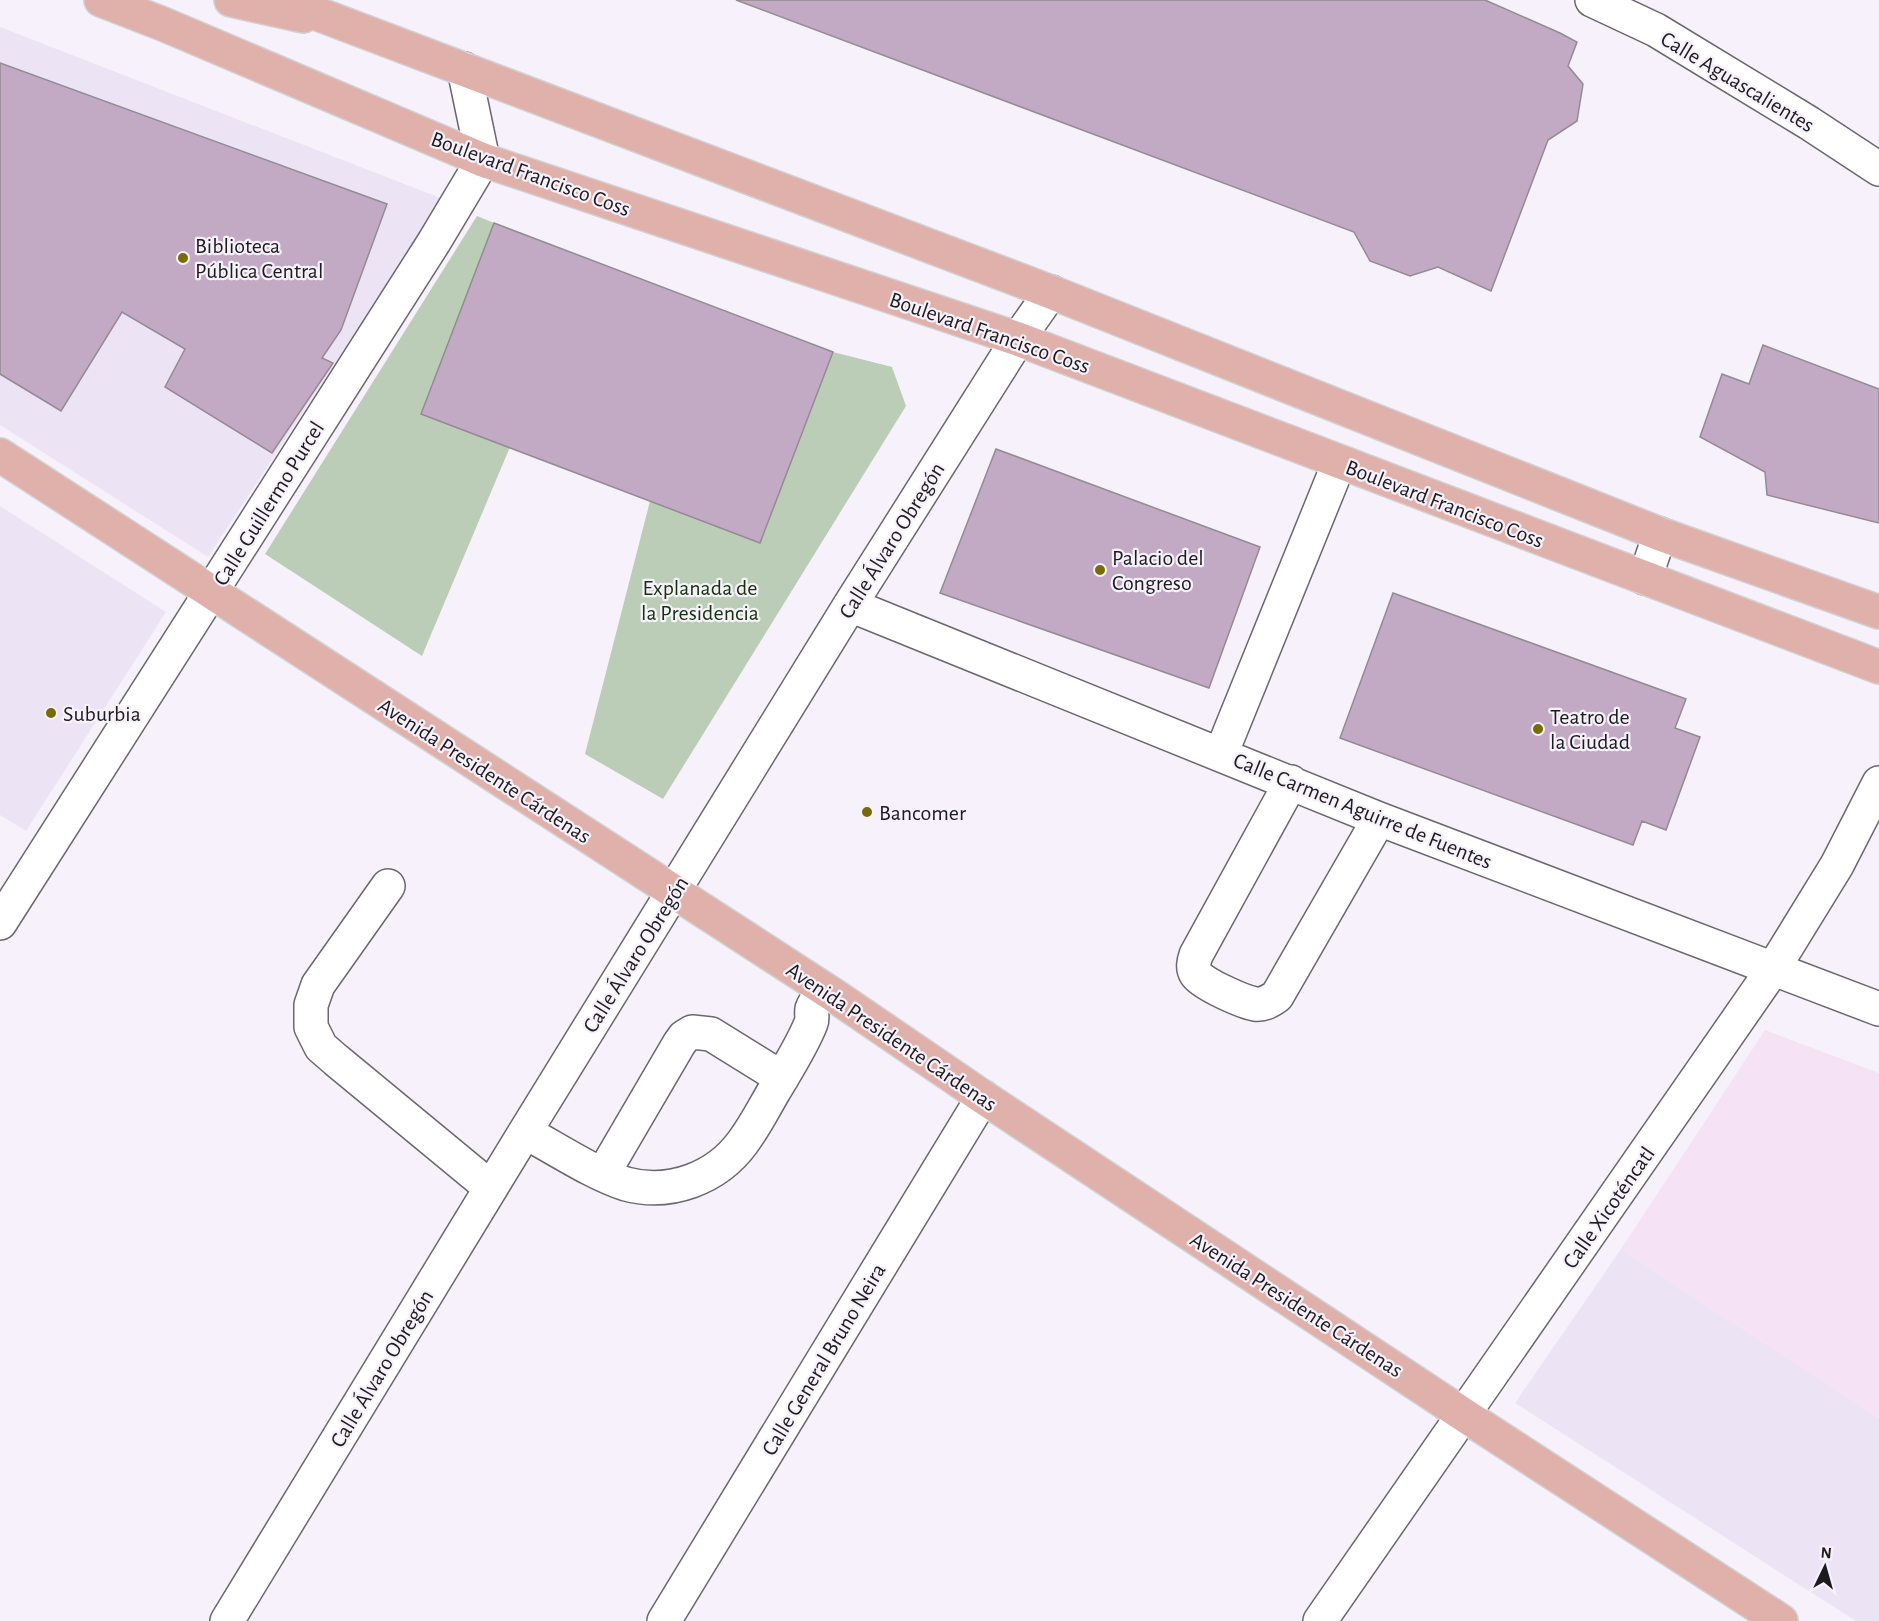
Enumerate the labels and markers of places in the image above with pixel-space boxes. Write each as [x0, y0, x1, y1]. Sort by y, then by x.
place label: Biblioteca Pública Central [195, 235, 323, 282]
marker: Biblioteca Pública Central [176, 251, 190, 265]
place label: Palacio del Congreso [1112, 547, 1204, 594]
marker: Palacio del Congreso [1093, 563, 1107, 577]
place label: Suburbia [63, 703, 141, 725]
marker: Suburbia [44, 706, 58, 720]
place label: Teatro de la Ciudad [1550, 706, 1630, 753]
marker: Teatro de la Ciudad [1531, 722, 1545, 736]
place label: Bancomer [879, 802, 966, 824]
marker: Bancomer [860, 805, 874, 819]

